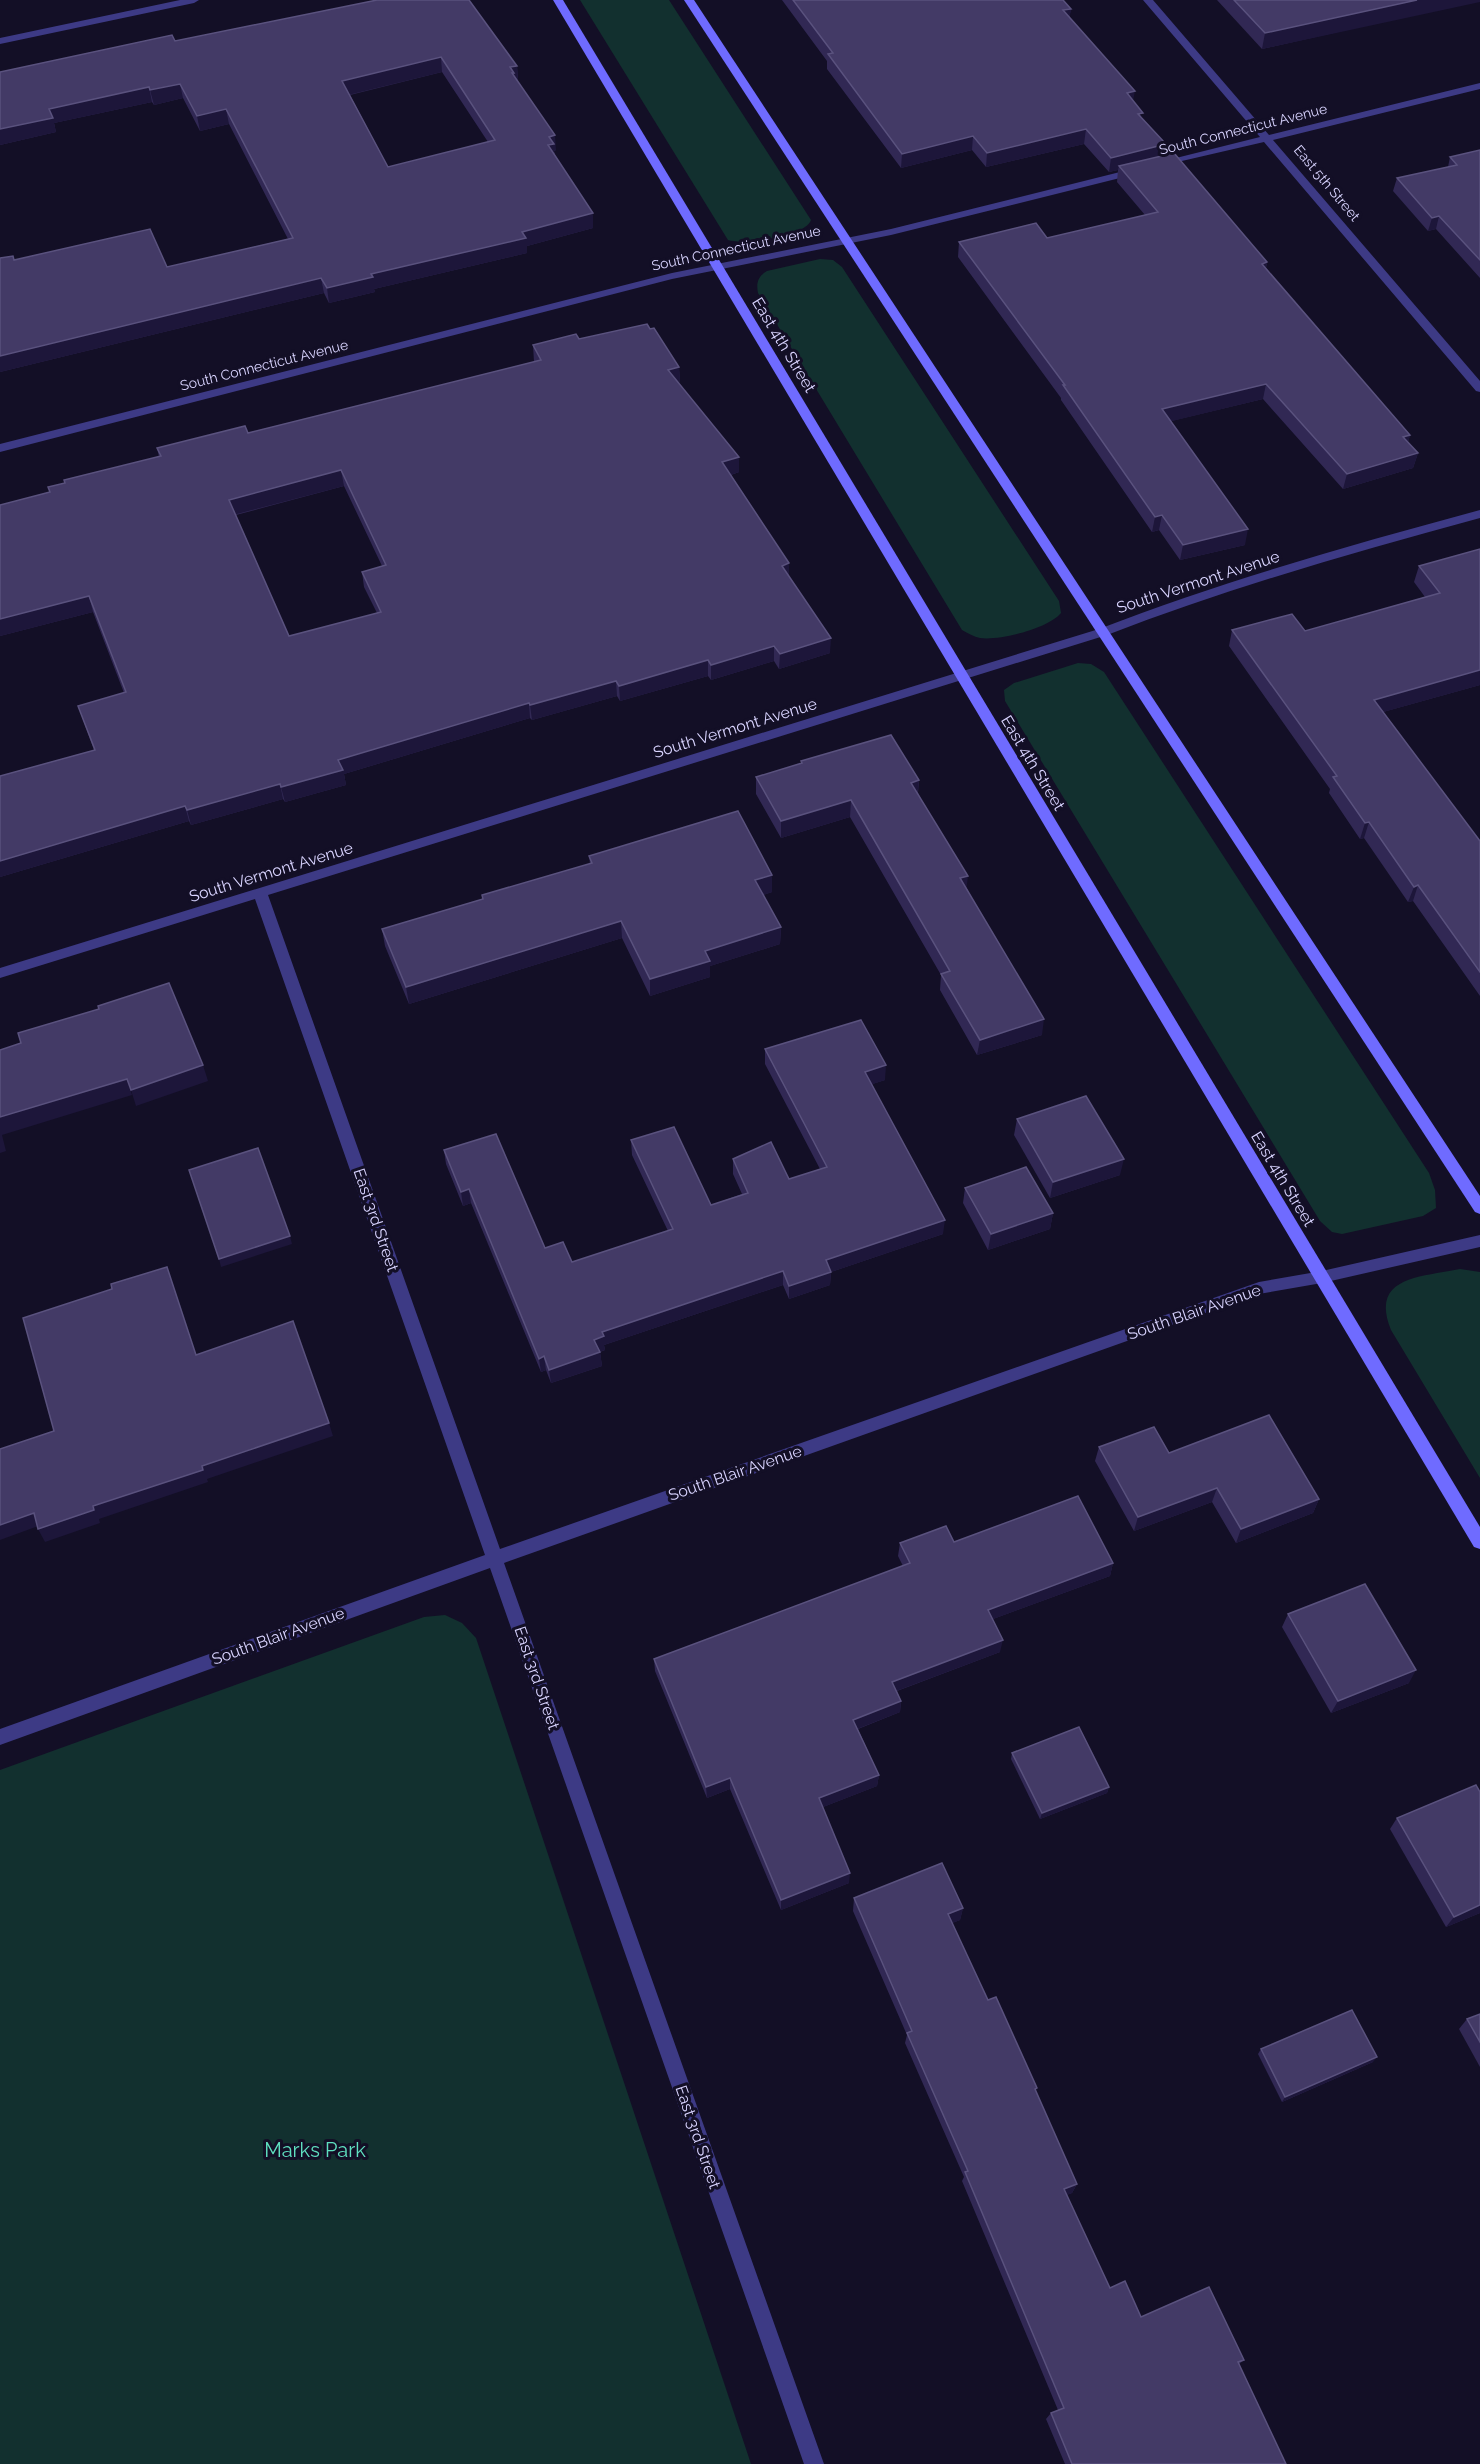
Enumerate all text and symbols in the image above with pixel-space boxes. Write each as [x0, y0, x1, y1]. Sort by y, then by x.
street label: South Connecticut Avenue [1157, 100, 1329, 158]
street label: East 5th Street [1291, 142, 1364, 224]
street label: South Connecticut Avenue [650, 222, 822, 274]
street label: East 4th Street [748, 294, 820, 396]
street label: South Connecticut Avenue [178, 336, 350, 394]
street label: South Vermont Avenue [1114, 547, 1282, 617]
street label: South Vermont Avenue [651, 694, 819, 762]
street label: East 4th Street [997, 712, 1069, 814]
street label: South Vermont Avenue [187, 838, 355, 906]
street label: East 4th Street [1247, 1128, 1319, 1230]
street label: East 3rd Street [349, 1166, 403, 1275]
street label: South Blair Avenue [1125, 1280, 1263, 1344]
street label: South Blair Avenue [666, 1441, 804, 1505]
street label: South Blair Avenue [209, 1603, 347, 1669]
street label: East 3rd Street [510, 1624, 564, 1733]
street label: East 3rd Street [671, 2083, 725, 2192]
park label: Marks Park [264, 2138, 366, 2162]

